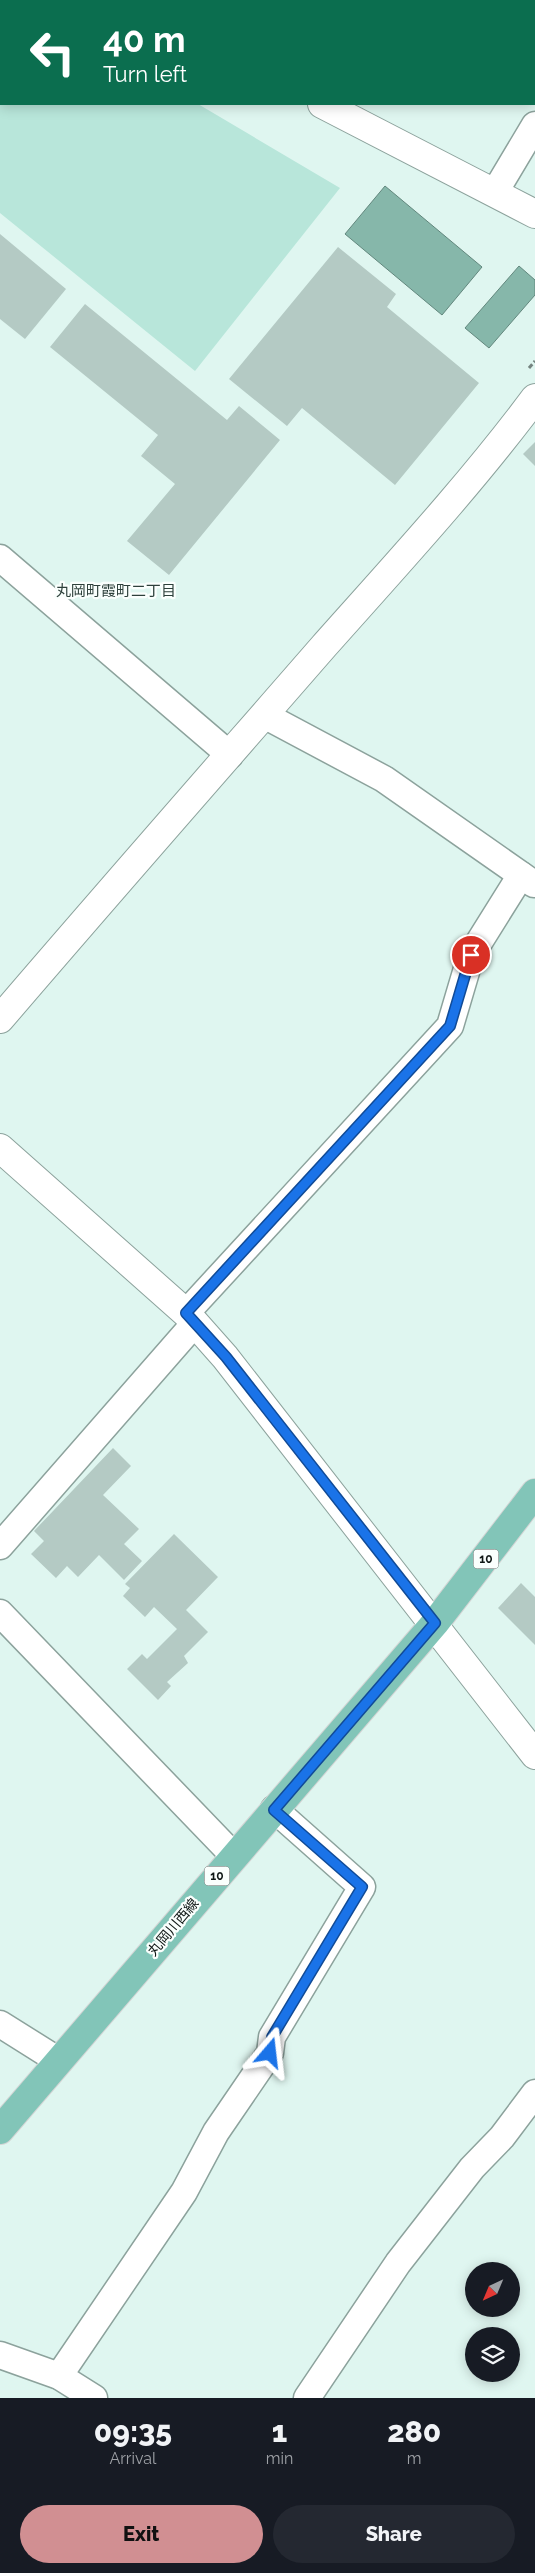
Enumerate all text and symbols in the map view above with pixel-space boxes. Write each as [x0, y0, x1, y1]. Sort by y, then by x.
text: 40 m [103, 19, 185, 60]
icon: left [20, 20, 85, 85]
text: Turn left [103, 61, 187, 87]
district label: 丸岡町霞町二丁目 [56, 582, 176, 600]
pin [450, 934, 492, 976]
icon: arrive [457, 941, 485, 969]
road number: 10 [474, 1550, 498, 1568]
road number: 10 [204, 1866, 230, 1885]
street label: 丸岡川西線 [144, 1895, 202, 1959]
position arrow [243, 2026, 295, 2078]
north arrow [465, 2262, 520, 2318]
map controls [465, 2262, 520, 2382]
button: layers [465, 2327, 520, 2382]
text: 09:35 [94, 2414, 172, 2449]
text: 1 [272, 2414, 287, 2449]
text: 280 [387, 2414, 441, 2449]
text: Arrival [109, 2449, 156, 2468]
text: min [266, 2449, 293, 2468]
text: m [407, 2449, 422, 2468]
button: Exit [20, 2505, 263, 2563]
button: Share [273, 2505, 515, 2563]

